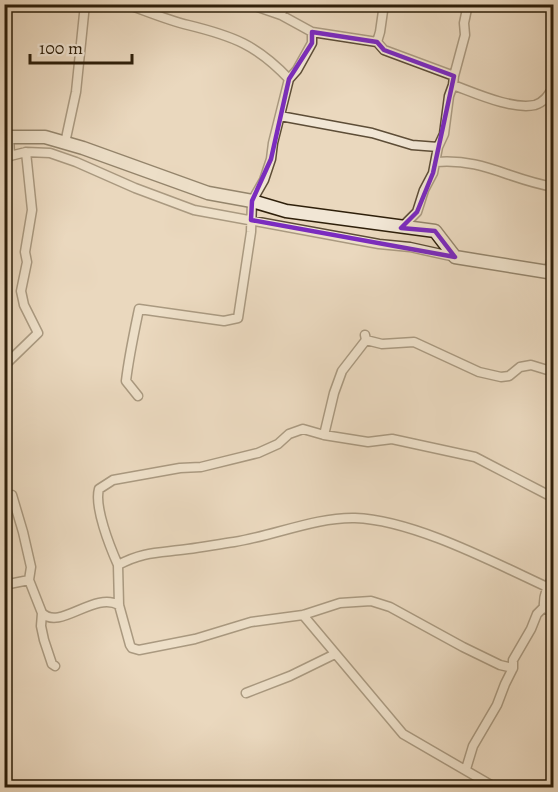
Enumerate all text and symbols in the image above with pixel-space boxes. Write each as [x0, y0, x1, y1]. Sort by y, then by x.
scale bar [30, 27, 132, 65]
text: 100 m [39, 36, 83, 60]

